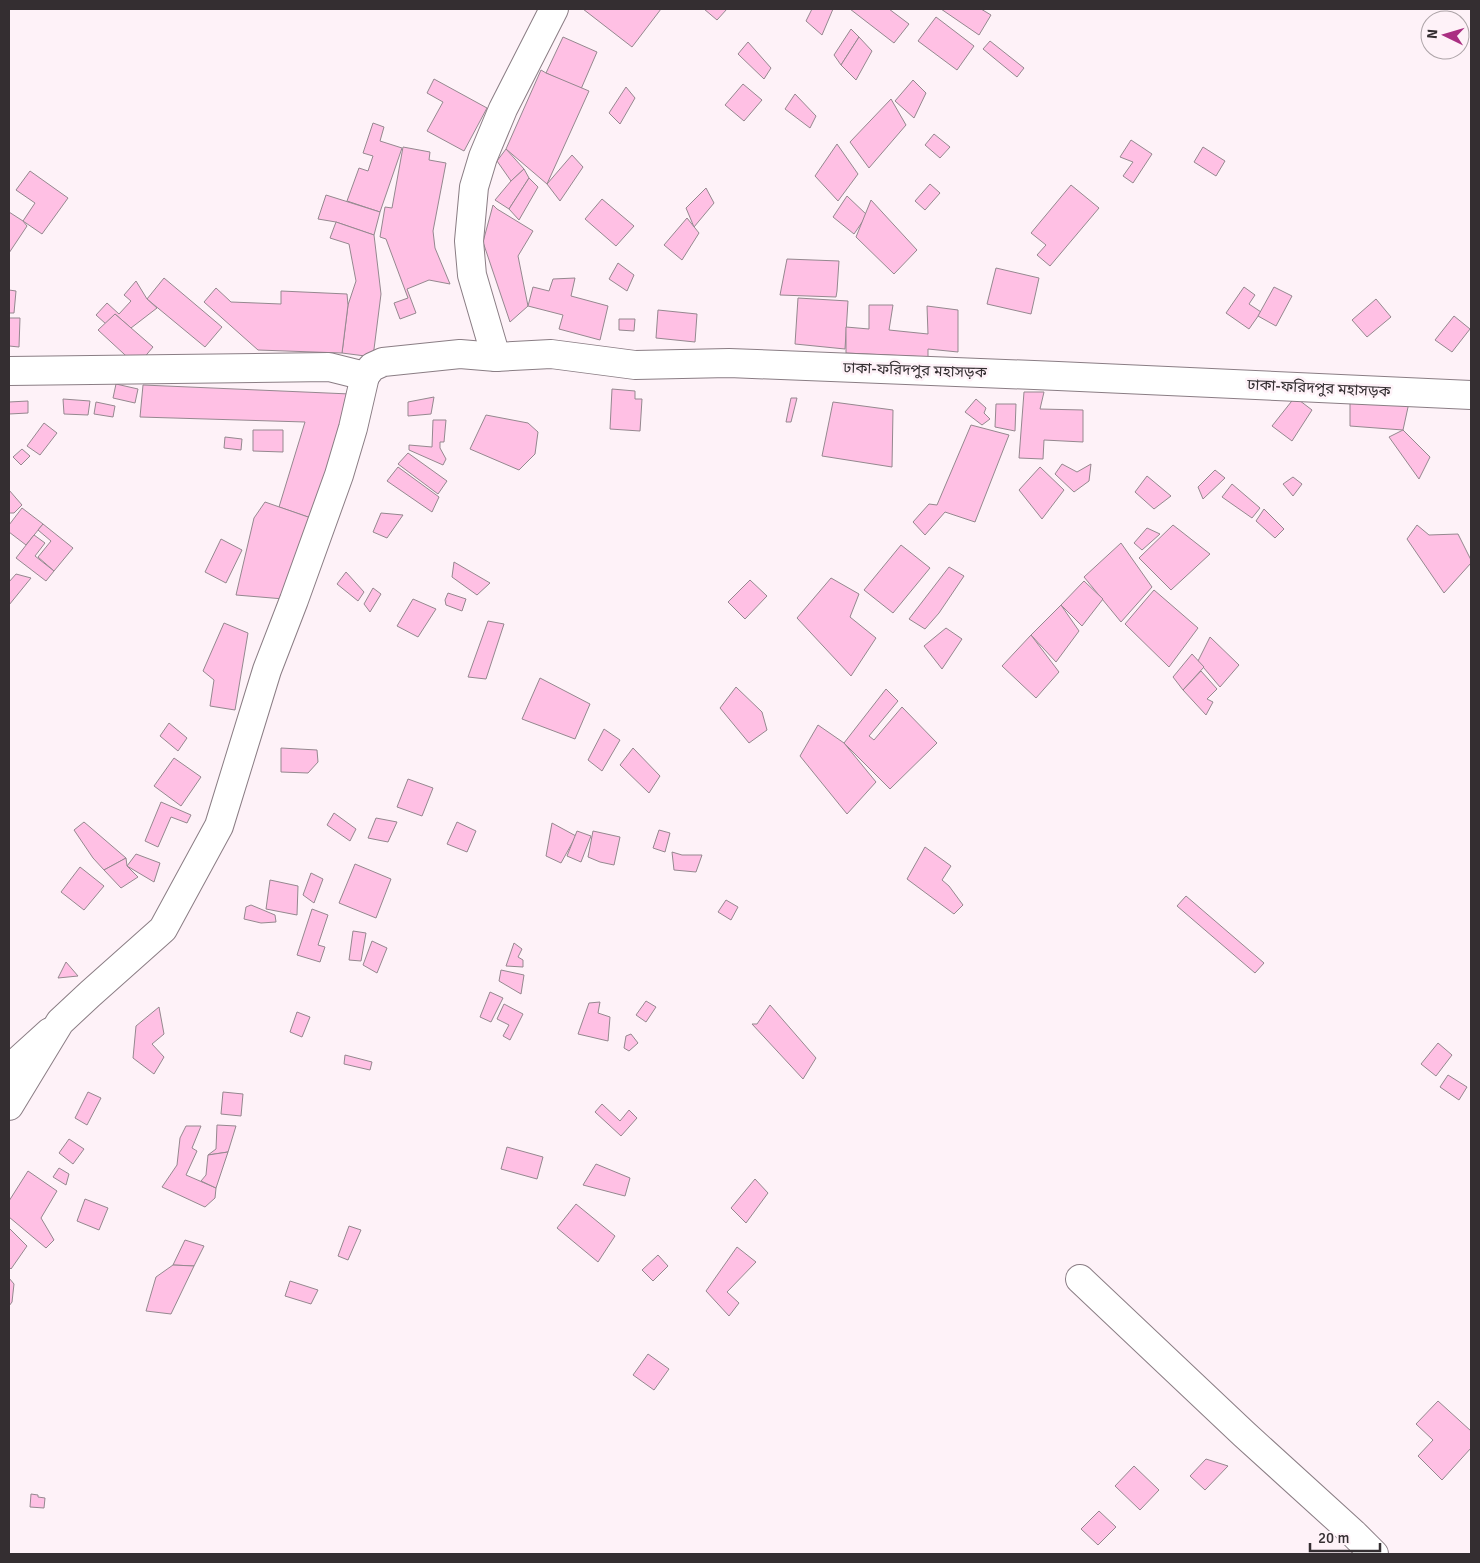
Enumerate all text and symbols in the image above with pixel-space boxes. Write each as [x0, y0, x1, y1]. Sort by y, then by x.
north arrow [1420, 10, 1470, 60]
text: N [1424, 28, 1441, 40]
street label: ঢাকা-ফরিদপুর মহাসড়ক [842, 358, 988, 382]
street label: ঢাকা-ফরিদপুর মহাসড়ক [1246, 375, 1392, 401]
scale bar [1310, 1520, 1380, 1552]
text: 20 m [1318, 1529, 1349, 1547]

